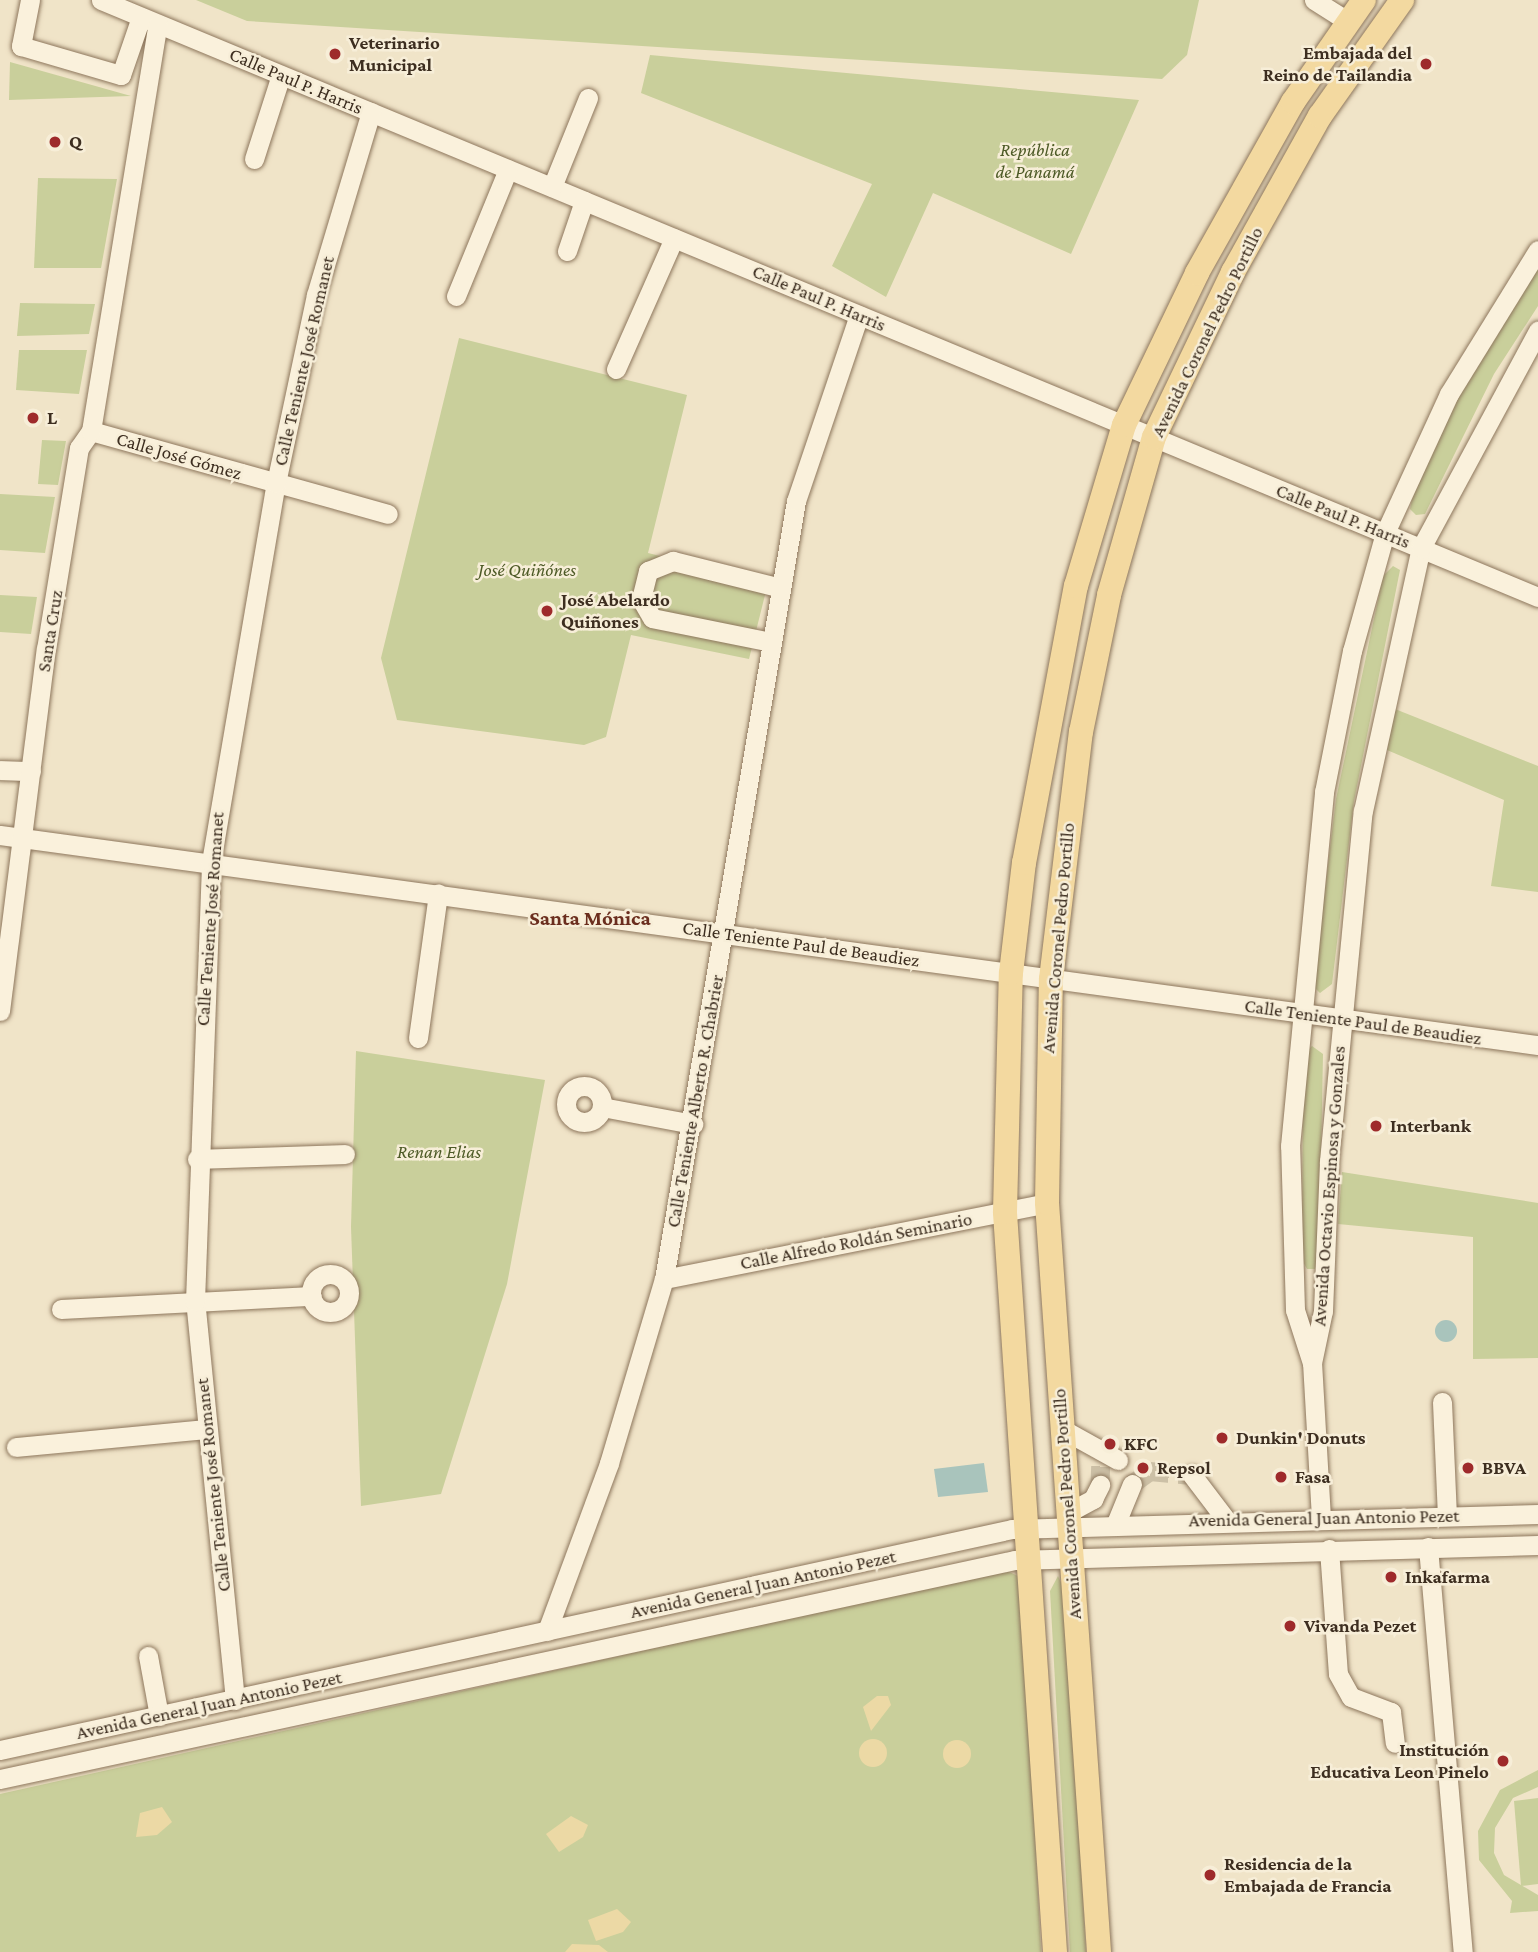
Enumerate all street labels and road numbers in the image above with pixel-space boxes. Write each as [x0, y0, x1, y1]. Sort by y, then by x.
street label: Calle Paul P. Harris [226, 43, 366, 119]
street label: Avenida Coronel Pedro Portillo [1146, 223, 1268, 441]
street label: Calle Teniente José Romanet [269, 254, 339, 468]
street label: Calle Paul P. Harris [749, 260, 889, 336]
street label: Calle José Gómez [114, 427, 244, 485]
street label: Calle Paul P. Harris [1273, 479, 1413, 553]
street label: Santa Cruz [32, 588, 68, 674]
street label: Calle Teniente José Romanet [191, 811, 229, 1027]
street label: Avenida Coronel Pedro Portillo [1037, 822, 1079, 1054]
street label: Calle Teniente Paul de Beaudiez [681, 916, 921, 972]
street label: Calle Teniente Alberto R. Chabrier [661, 973, 729, 1229]
street label: Calle Teniente Paul de Beaudiez [1243, 994, 1483, 1050]
street label: Avenida Octavio Espinosa y Gonzales [1308, 1045, 1350, 1327]
street label: Calle Alfredo Roldán Seminario [738, 1207, 974, 1275]
street label: Calle Teniente José Romanet [190, 1377, 236, 1593]
street label: Avenida Coronel Pedro Portillo [1048, 1388, 1086, 1620]
street label: Avenida General Juan Antonio Pezet [1188, 1504, 1460, 1532]
street label: Avenida General Juan Antonio Pezet [628, 1545, 898, 1623]
street label: Avenida General Juan Antonio Pezet [74, 1666, 344, 1744]

